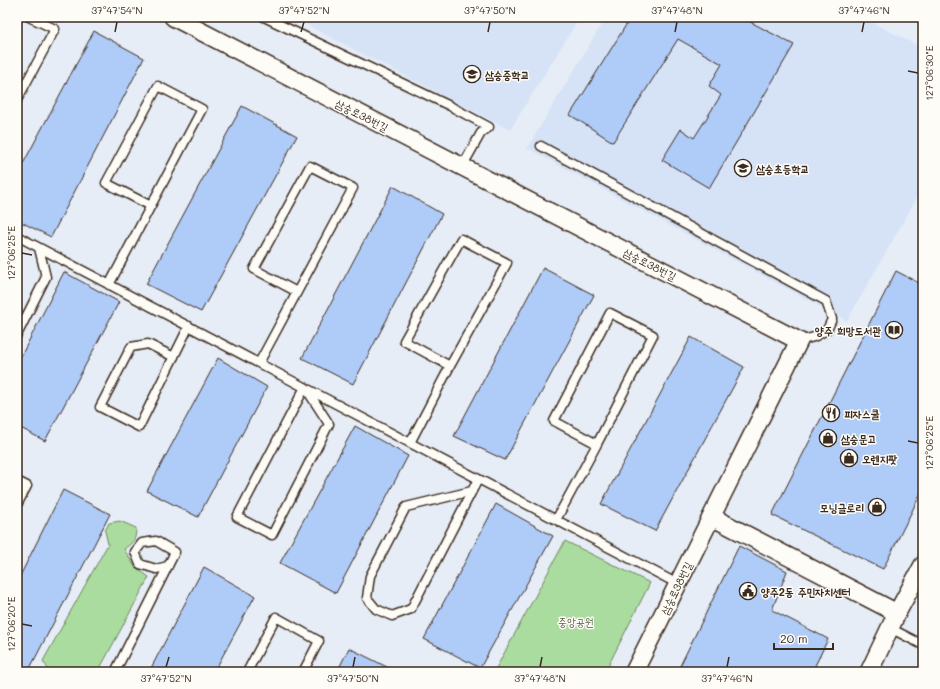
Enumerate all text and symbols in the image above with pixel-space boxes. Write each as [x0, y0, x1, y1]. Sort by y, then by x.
text: 37°47'54"N [91, 3, 143, 17]
text: 37°47'52"N [278, 3, 330, 17]
text: 37°47'50"N [464, 3, 516, 17]
text: 37°47'48"N [651, 3, 703, 17]
text: 37°47'46"N [838, 3, 890, 17]
text: 127°06'30"E [922, 45, 936, 101]
school or university icon: 삼숭중학교 [462, 64, 482, 84]
place label: 삼숭중학교 [485, 67, 529, 82]
street label: 삼숭로38번길 [333, 95, 391, 135]
school or university icon: 삼숭초등학교 [733, 158, 753, 178]
place label: 삼숭초등학교 [756, 161, 809, 176]
text: 127°06'25"E [4, 225, 18, 280]
street label: 삼숭로38번길 [621, 244, 679, 284]
library icon: 양주 희망도서관 [884, 320, 904, 340]
place label: 양주 희망도서관 [815, 323, 881, 338]
restaurant icon: 피자스쿨 [821, 403, 841, 423]
place label: 피자스쿨 [844, 406, 880, 421]
text: 127°06'25"E [922, 415, 936, 470]
shop icon: 삼숭문고 [818, 428, 838, 448]
place label: 삼숭문고 [841, 431, 876, 446]
shop icon: 오렌지팟 [839, 448, 859, 468]
place label: 오렌지팟 [862, 451, 898, 466]
shop icon: 모닝글로리 [867, 497, 887, 517]
place label: 모닝글로리 [820, 500, 864, 515]
street label: 삼숭로38번길 [657, 559, 695, 617]
public building icon: 양주2동 주민자치센터 [738, 581, 758, 601]
place label: 양주2동 주민자치센터 [761, 584, 851, 599]
text: 127°06'20"E [4, 596, 18, 651]
park label: 중앙공원 [558, 614, 594, 629]
scale bar [774, 625, 833, 651]
text: 20 m [780, 630, 808, 646]
text: 37°47'52"N [140, 671, 192, 685]
text: 37°47'50"N [327, 671, 379, 685]
text: 37°47'48"N [514, 671, 566, 685]
text: 37°47'46"N [701, 671, 753, 685]

